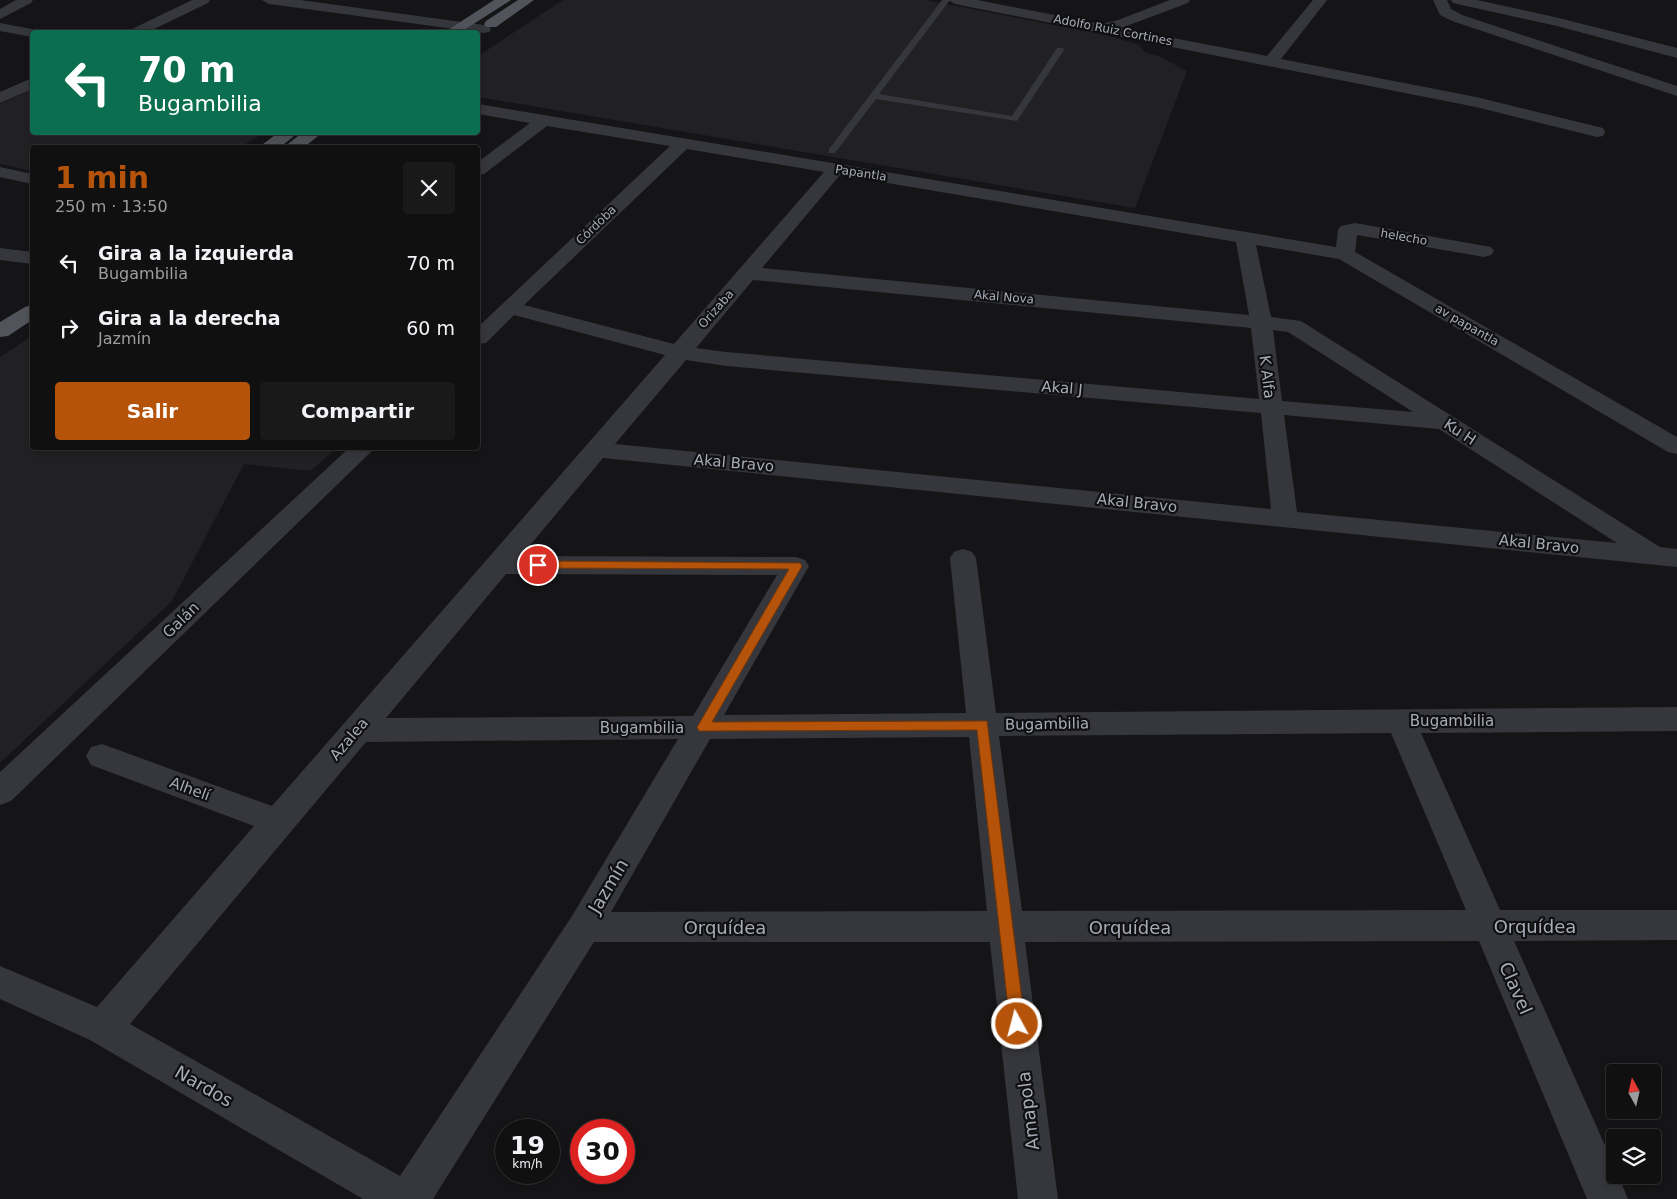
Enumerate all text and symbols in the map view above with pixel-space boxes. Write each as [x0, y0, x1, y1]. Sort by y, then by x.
street label: Adolfo Ruiz Cortines [1053, 12, 1173, 48]
icon: left [55, 50, 120, 115]
text: 70 m [138, 50, 235, 90]
text: Bugambilia [138, 91, 262, 116]
text: 1 min [55, 160, 149, 195]
button: close [403, 162, 455, 214]
street label: Papantla [834, 162, 888, 184]
text: 250 m · 13:50 [55, 197, 168, 216]
street label: Córdoba [573, 202, 619, 248]
street label: helecho [1380, 226, 1428, 248]
text: Gira a la izquierda [98, 242, 294, 264]
icon: left [55, 249, 83, 277]
text: 70 m [406, 252, 455, 274]
text: Bugambilia [98, 264, 188, 283]
street label: Orizaba [696, 287, 736, 331]
street label: Akal Nova [973, 287, 1035, 307]
street label: av papantla [1433, 301, 1501, 349]
text: Gira a la derecha [98, 307, 281, 329]
icon: right [55, 314, 83, 342]
text: 60 m [406, 317, 455, 339]
text: Jazmín [98, 329, 151, 348]
street label: K Alfa [1255, 354, 1279, 400]
street label: Akal J [1041, 377, 1083, 399]
button: Salir [55, 382, 250, 440]
button: Compartir [260, 382, 455, 440]
street label: Ku H [1441, 415, 1479, 449]
street label: Akal Bravo [693, 451, 775, 475]
street label: Akal Bravo [1096, 490, 1178, 516]
street label: Akal Bravo [1498, 531, 1580, 557]
pin [517, 544, 559, 586]
icon: arrive [524, 551, 552, 579]
street label: Galán [159, 598, 203, 642]
street label: Bugambilia [1410, 712, 1494, 730]
street label: Azalea [326, 714, 372, 764]
street label: Bugambilia [1005, 714, 1089, 734]
street label: Bugambilia [600, 719, 684, 737]
street label: Alhelí [167, 773, 213, 805]
street label: Jazmín [583, 855, 632, 918]
street label: Orquídea [1494, 916, 1576, 937]
street label: Orquídea [684, 917, 766, 938]
street label: Orquídea [1089, 917, 1171, 938]
street label: Clavel [1495, 958, 1537, 1018]
position arrow [990, 997, 1042, 1049]
street label: Nardos [171, 1061, 237, 1111]
north arrow [1606, 1064, 1661, 1119]
map controls [1606, 1064, 1661, 1184]
street label: Amapola [1013, 1070, 1043, 1152]
speed limit sign: 30 [570, 1119, 635, 1184]
button: layers [1606, 1129, 1661, 1184]
text: 19 [510, 1131, 545, 1160]
text: km/h [512, 1157, 543, 1171]

